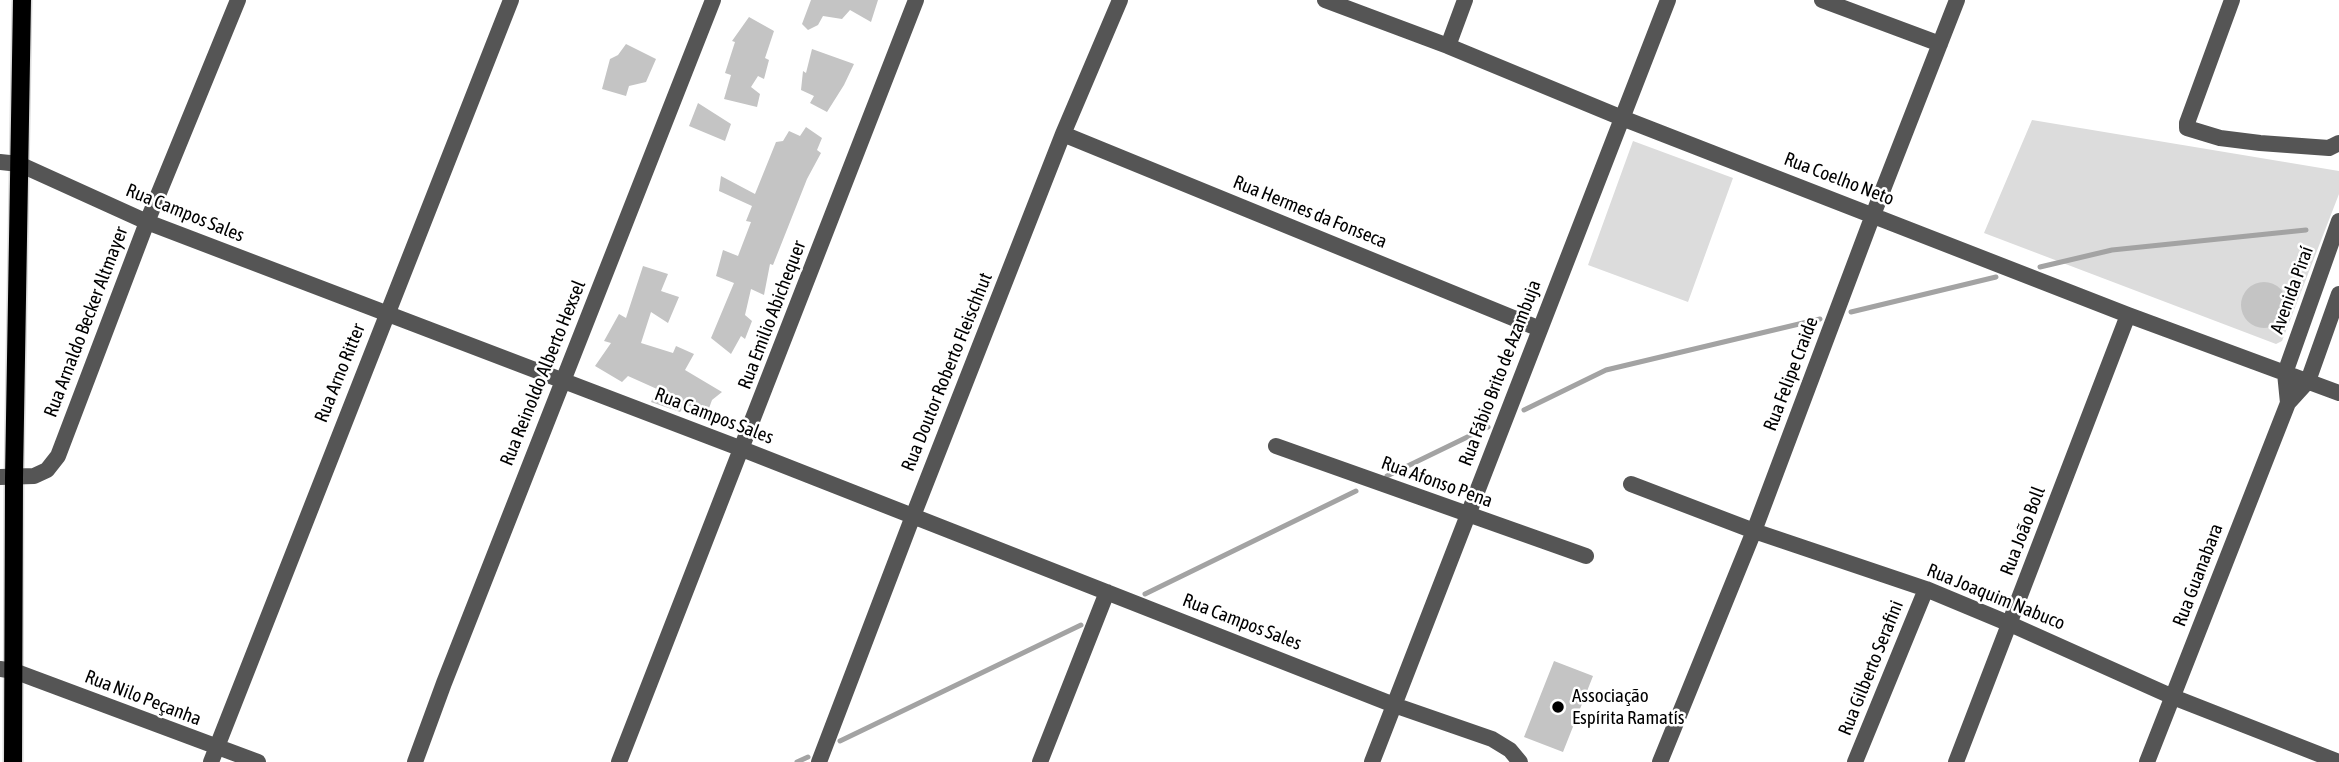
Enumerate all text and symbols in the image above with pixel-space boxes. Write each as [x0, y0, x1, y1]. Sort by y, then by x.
street label: Rua Coelho Neto [1781, 148, 1897, 210]
street label: Rua Hermes da Fonseca [1230, 171, 1390, 253]
street label: Rua Campos Sales [123, 179, 247, 247]
street label: Rua Arnaldo Becker Altmayer [39, 224, 133, 420]
street label: Rua Emilio Abichequer [733, 238, 811, 392]
street label: Avenida Piraí [2266, 243, 2318, 337]
street label: Rua Doutor Roberto Fleischhut [897, 270, 997, 474]
street label: Rua Reinoldo Alberto Hexsel [495, 277, 591, 469]
street label: Rua Fábio Brito de Azambuja [1454, 277, 1546, 469]
street label: Rua Felipe Craide [1759, 314, 1823, 434]
street label: Rua Arno Ritter [310, 320, 370, 426]
street label: Rua Campos Sales [651, 383, 777, 449]
street label: Rua Afonso Pena [1378, 451, 1496, 513]
street label: Rua João Boll [1996, 483, 2050, 579]
street label: Rua Guanabara [2168, 520, 2228, 630]
street label: Rua Joaquim Nabuco [1924, 559, 2068, 635]
street label: Rua Campos Sales [1179, 589, 1305, 655]
street label: Rua Gilberto Serafini [1834, 597, 1908, 739]
street label: Rua Nilo Peçanha [82, 665, 204, 731]
place label: Associação Espírita Ramatís [1572, 685, 1684, 729]
marker: Associação Espírita Ramatís [1550, 699, 1566, 715]

